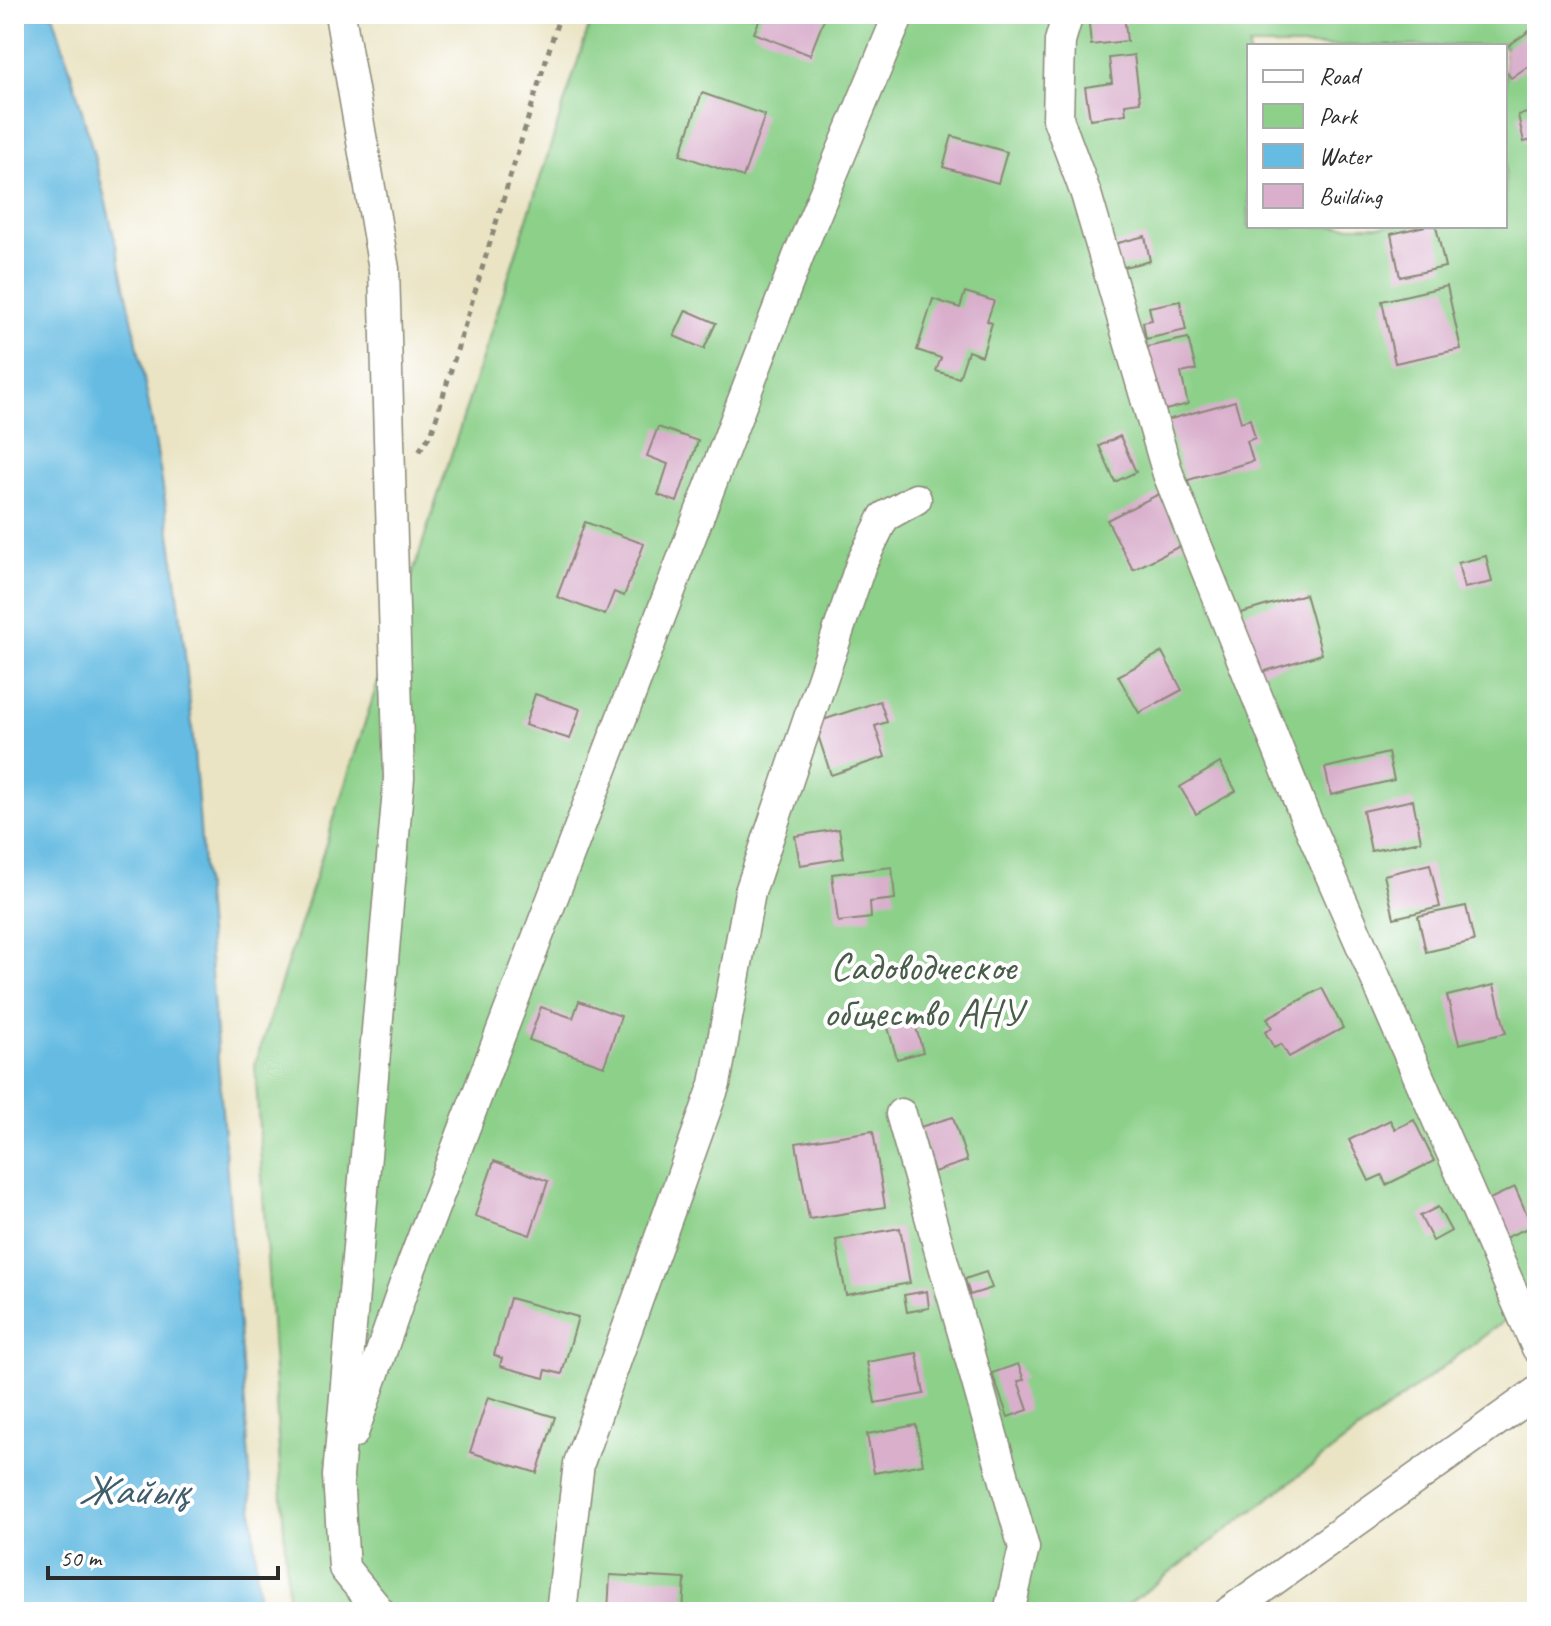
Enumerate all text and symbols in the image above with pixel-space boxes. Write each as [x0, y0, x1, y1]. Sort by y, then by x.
legend [1247, 44, 1507, 228]
text: Road [1319, 61, 1363, 91]
text: Park [1319, 101, 1359, 131]
text: Water [1319, 141, 1374, 171]
text: Building [1319, 181, 1384, 211]
park label: Садоводческое общество АНУ [823, 942, 1028, 1038]
water label: Жайық [78, 1464, 193, 1517]
scale bar [48, 1530, 278, 1580]
text: 50 m [60, 1543, 103, 1573]

